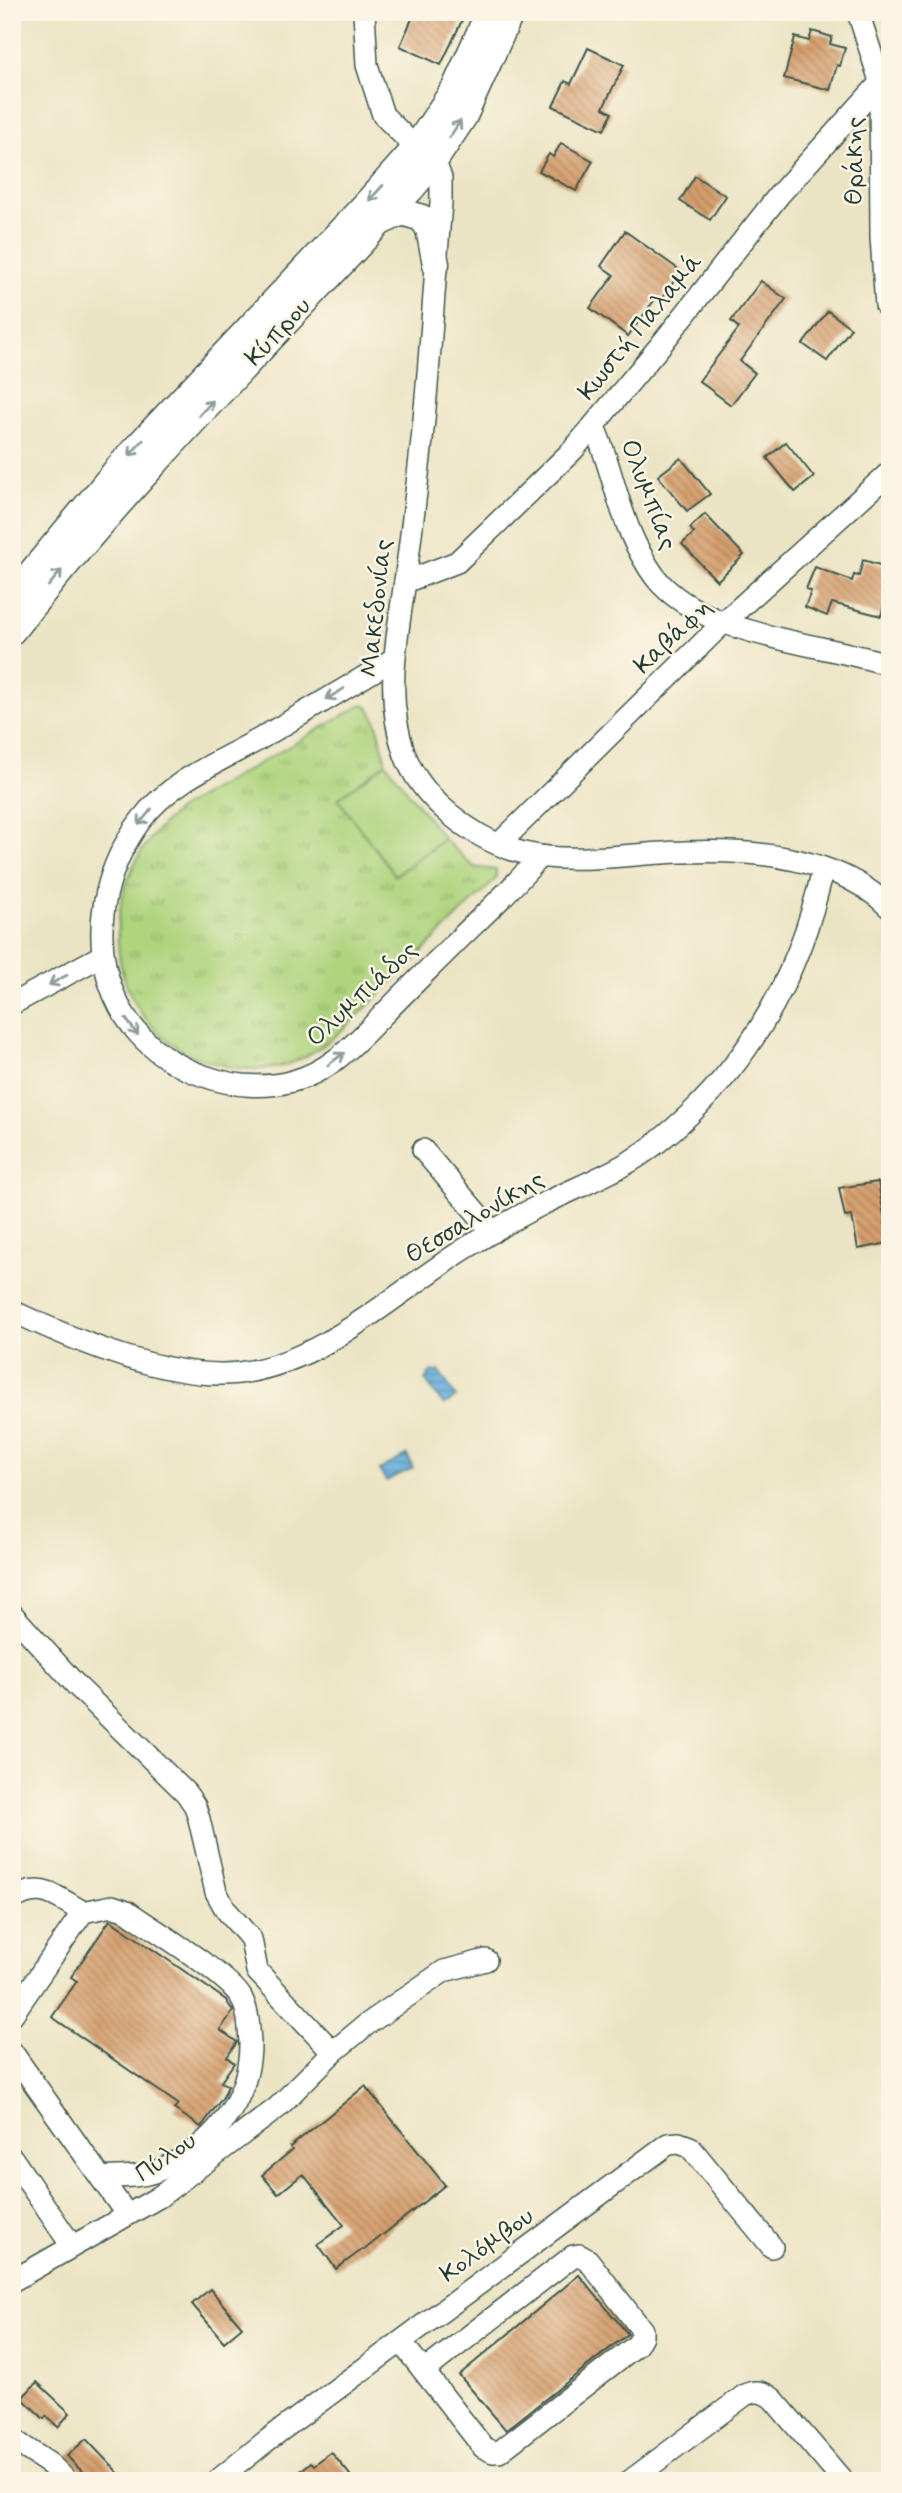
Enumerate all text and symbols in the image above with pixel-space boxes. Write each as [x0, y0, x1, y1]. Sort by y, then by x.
street label: Θράκης [838, 117, 872, 205]
one-way arrow [448, 120, 463, 139]
one-way arrow [368, 184, 384, 202]
street label: Κωστή Παλαμά [571, 246, 711, 408]
street label: Κύπρου [238, 290, 319, 374]
one-way arrow [197, 400, 214, 417]
street label: Ολυμπίας [611, 434, 685, 555]
one-way arrow [128, 439, 144, 457]
street label: Μακεδονίας [353, 537, 401, 679]
one-way arrow [47, 569, 63, 587]
street label: Καβάφη [627, 591, 720, 682]
one-way arrow [326, 688, 346, 702]
one-way arrow [137, 807, 153, 825]
street label: Ολυμπιάδος [299, 934, 426, 1055]
one-way arrow [48, 973, 68, 987]
one-way arrow [125, 1017, 140, 1036]
one-way arrow [326, 1052, 345, 1067]
street label: Θεσσαλονίκης [399, 1163, 551, 1273]
street label: Πύλου [129, 2124, 204, 2191]
street label: Κολόμβου [433, 2200, 541, 2291]

